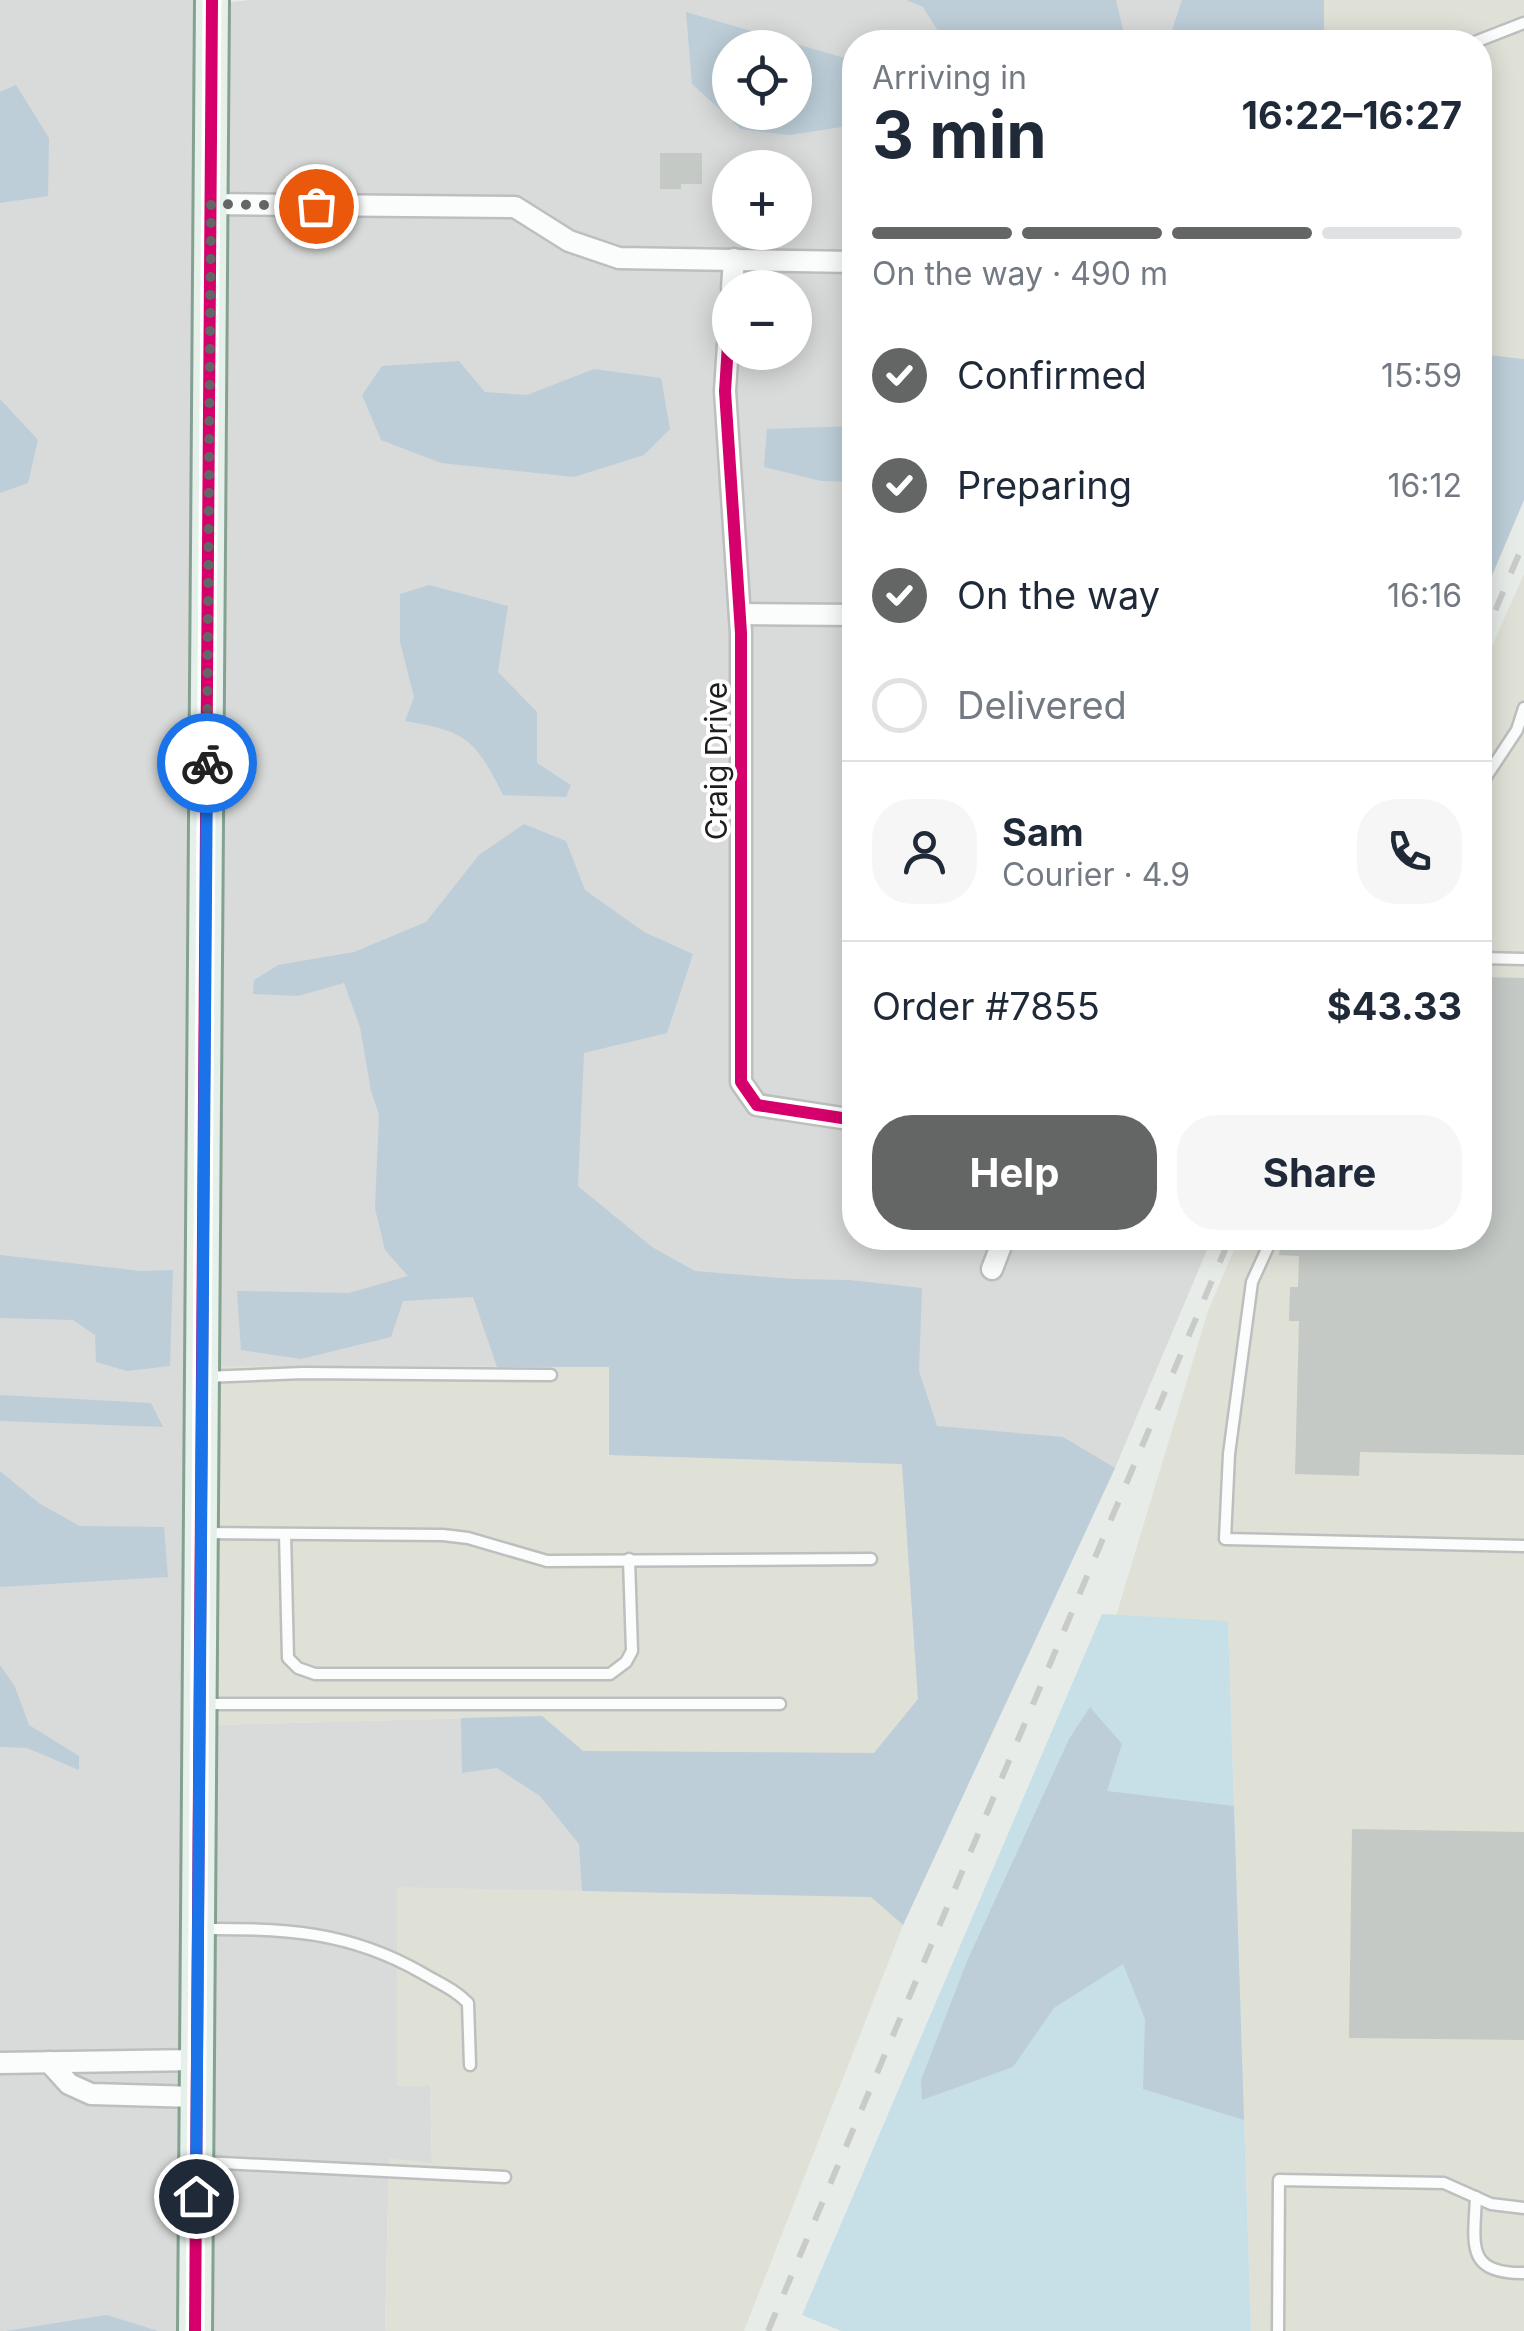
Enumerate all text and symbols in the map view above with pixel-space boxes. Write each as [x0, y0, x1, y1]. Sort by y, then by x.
map controls [712, 30, 812, 370]
button: locate [712, 30, 812, 130]
text: Arriving in [872, 58, 1027, 97]
text: 16:22–16:27 [1242, 92, 1462, 138]
text: 3 min [872, 95, 1047, 174]
button: + [712, 150, 812, 250]
pin [274, 164, 359, 249]
icon: bag [289, 179, 344, 234]
text: On the way · 490 m [872, 254, 1168, 293]
button: − [712, 270, 812, 370]
icon: check [872, 348, 927, 403]
text: Confirmed [957, 352, 1147, 398]
text: 15:59 [1381, 356, 1462, 395]
icon: check [872, 458, 927, 513]
text: Preparing [957, 462, 1132, 508]
text: 16:12 [1387, 466, 1462, 505]
icon: check [872, 568, 927, 623]
text: On the way [957, 572, 1160, 618]
text: 16:16 [1387, 576, 1462, 615]
street label: Craig Drive [698, 682, 734, 840]
text: Delivered [957, 682, 1127, 728]
courier [157, 713, 257, 813]
icon: bike [180, 736, 235, 791]
button: person [872, 799, 977, 904]
button: phone [1357, 799, 1462, 904]
text: Sam [1002, 809, 1084, 855]
text: Courier · 4.9 [1002, 855, 1190, 894]
text: Order #7855 [872, 983, 1100, 1029]
text: $43.33 [1327, 983, 1462, 1029]
button: Help [872, 1115, 1157, 1230]
button: Share [1177, 1115, 1462, 1230]
pin [154, 2154, 239, 2239]
icon: home [169, 2169, 224, 2224]

